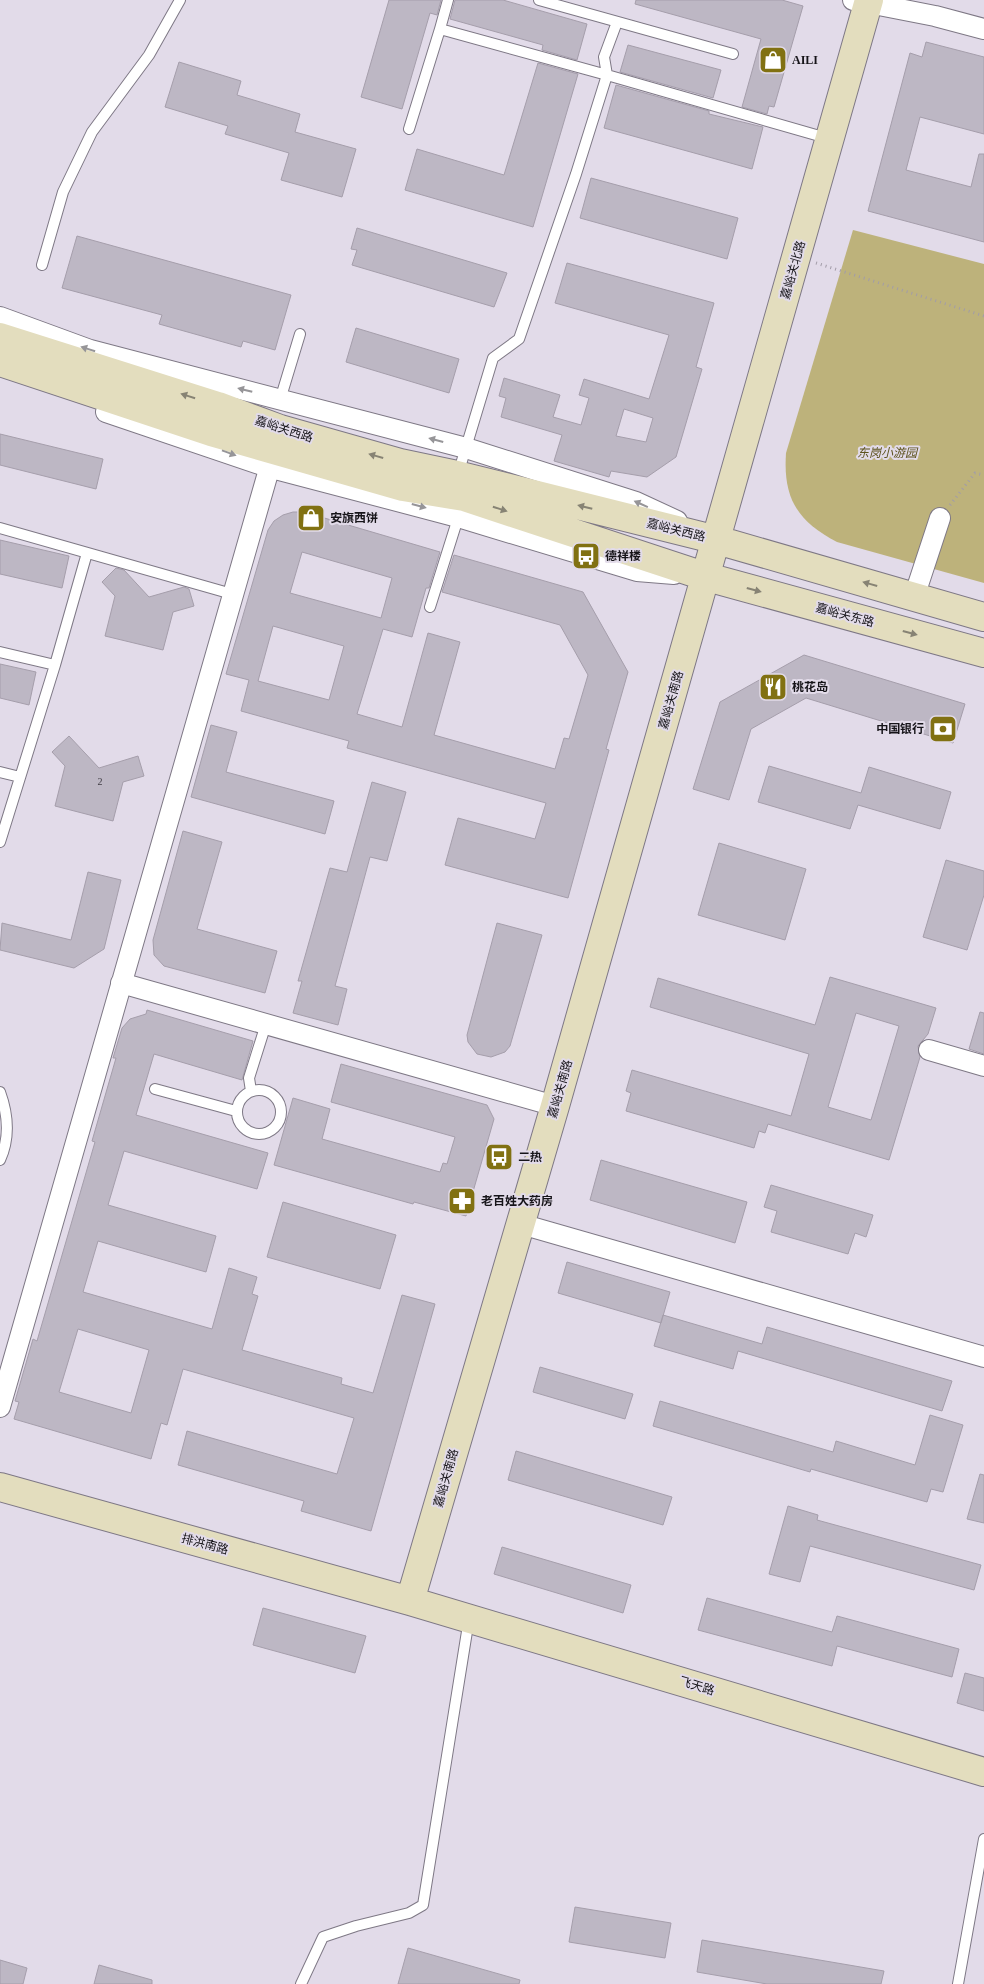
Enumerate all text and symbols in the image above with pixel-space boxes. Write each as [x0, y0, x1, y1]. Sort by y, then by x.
shop icon: AILI [758, 45, 788, 75]
place label: AILI [792, 53, 818, 67]
street label: 嘉峪关北路 [778, 239, 808, 301]
one-way arrow [80, 345, 95, 352]
one-way arrow [237, 386, 252, 394]
one-way arrow [180, 392, 195, 399]
street label: 嘉峪关西路 [253, 413, 315, 445]
one-way arrow [428, 436, 443, 444]
park label: 东岗小游园 [857, 446, 919, 460]
one-way arrow [221, 450, 236, 457]
one-way arrow [368, 452, 383, 460]
one-way arrow [634, 500, 648, 508]
shop icon: 安旗西饼 [296, 503, 326, 533]
one-way arrow [411, 503, 426, 511]
one-way arrow [577, 503, 592, 511]
one-way arrow [492, 505, 507, 513]
place label: 安旗西饼 [330, 511, 378, 525]
street label: 嘉峪关西路 [645, 516, 707, 544]
bus stop icon: 德祥楼 [571, 541, 601, 571]
place label: 德祥楼 [605, 549, 641, 563]
one-way arrow [862, 580, 877, 588]
one-way arrow [746, 586, 761, 594]
street label: 嘉峪关东路 [814, 600, 876, 630]
one-way arrow [903, 629, 918, 637]
street label: 嘉峪关南路 [656, 669, 686, 731]
restaurant icon: 桃花岛 [758, 672, 788, 702]
place label: 桃花岛 [792, 680, 828, 694]
bank icon: 中国银行 [928, 714, 958, 744]
place label: 中国银行 [876, 722, 924, 736]
house number: 2 [98, 776, 103, 787]
street label: 嘉峪关南路 [545, 1058, 575, 1120]
bus stop icon: 二热 [484, 1142, 514, 1172]
place label: 二热 [518, 1150, 542, 1164]
pharmacy icon: 老百姓大药房 [447, 1186, 477, 1216]
place label: 老百姓大药房 [481, 1194, 553, 1208]
street label: 嘉峪关南路 [431, 1447, 461, 1509]
street label: 排洪南路 [180, 1531, 230, 1557]
street label: 飞天路 [678, 1674, 716, 1698]

